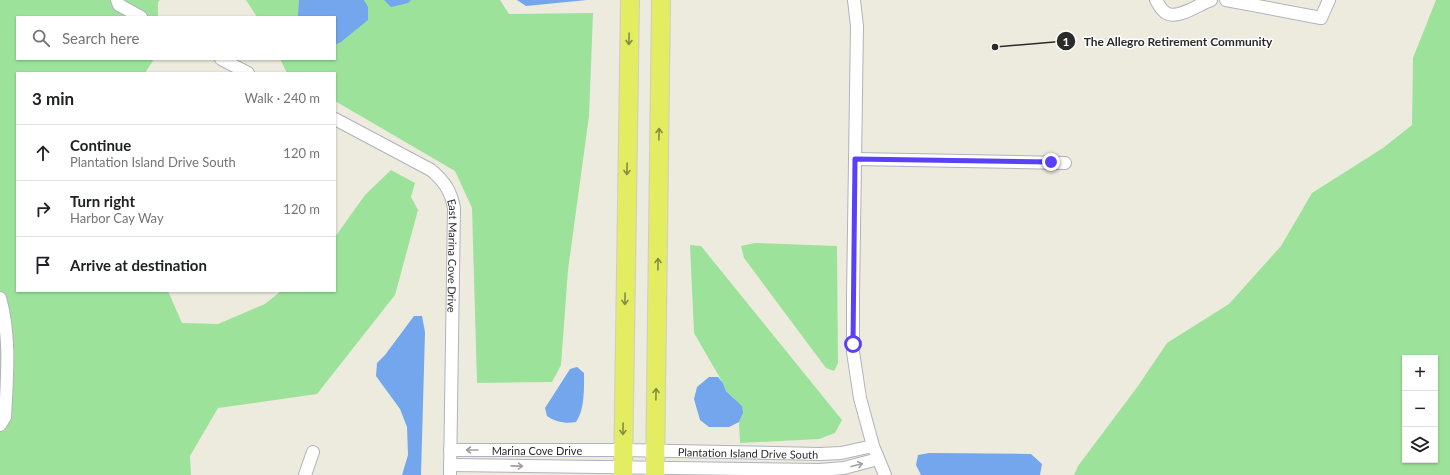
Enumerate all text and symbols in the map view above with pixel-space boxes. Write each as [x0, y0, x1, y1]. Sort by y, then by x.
search box [16, 16, 336, 60]
icon: search [30, 27, 52, 49]
text: Search here [62, 29, 139, 47]
callout: The Allegro Retirement Community [1056, 29, 1281, 53]
one-way arrow [625, 32, 633, 45]
text: 1 [1063, 34, 1070, 49]
text: The Allegro Retirement Community [1084, 34, 1273, 49]
text: 3 min [32, 88, 74, 109]
text: Walk · 240 m [244, 90, 320, 106]
one-way arrow [655, 128, 663, 141]
text: Continue [70, 136, 131, 154]
icon: ahead [32, 142, 54, 164]
text: 120 m [283, 145, 320, 161]
route end [1042, 153, 1060, 171]
text: Plantation Island Drive South [70, 154, 236, 170]
one-way arrow [623, 162, 631, 175]
text: Turn right [70, 192, 135, 210]
street label: East Marina Cove Drive [446, 197, 461, 313]
icon: right [32, 198, 54, 220]
text: 120 m [283, 201, 320, 217]
text: Harbor Cay Way [70, 210, 164, 226]
icon: arrive [32, 254, 54, 276]
text: Arrive at destination [70, 256, 207, 274]
one-way arrow [654, 258, 661, 271]
one-way arrow [621, 292, 629, 305]
route start [844, 335, 862, 353]
map controls [1402, 355, 1438, 463]
button: + [1402, 355, 1438, 391]
one-way arrow [652, 388, 660, 401]
button: − [1402, 391, 1438, 427]
one-way arrow [619, 422, 627, 435]
button: layers [1402, 427, 1438, 463]
street label: Marina Cove Drive [492, 444, 582, 457]
street label: Plantation Island Drive South [678, 445, 818, 460]
one-way arrow [466, 446, 479, 454]
one-way arrow [850, 460, 863, 468]
one-way arrow [510, 462, 523, 470]

